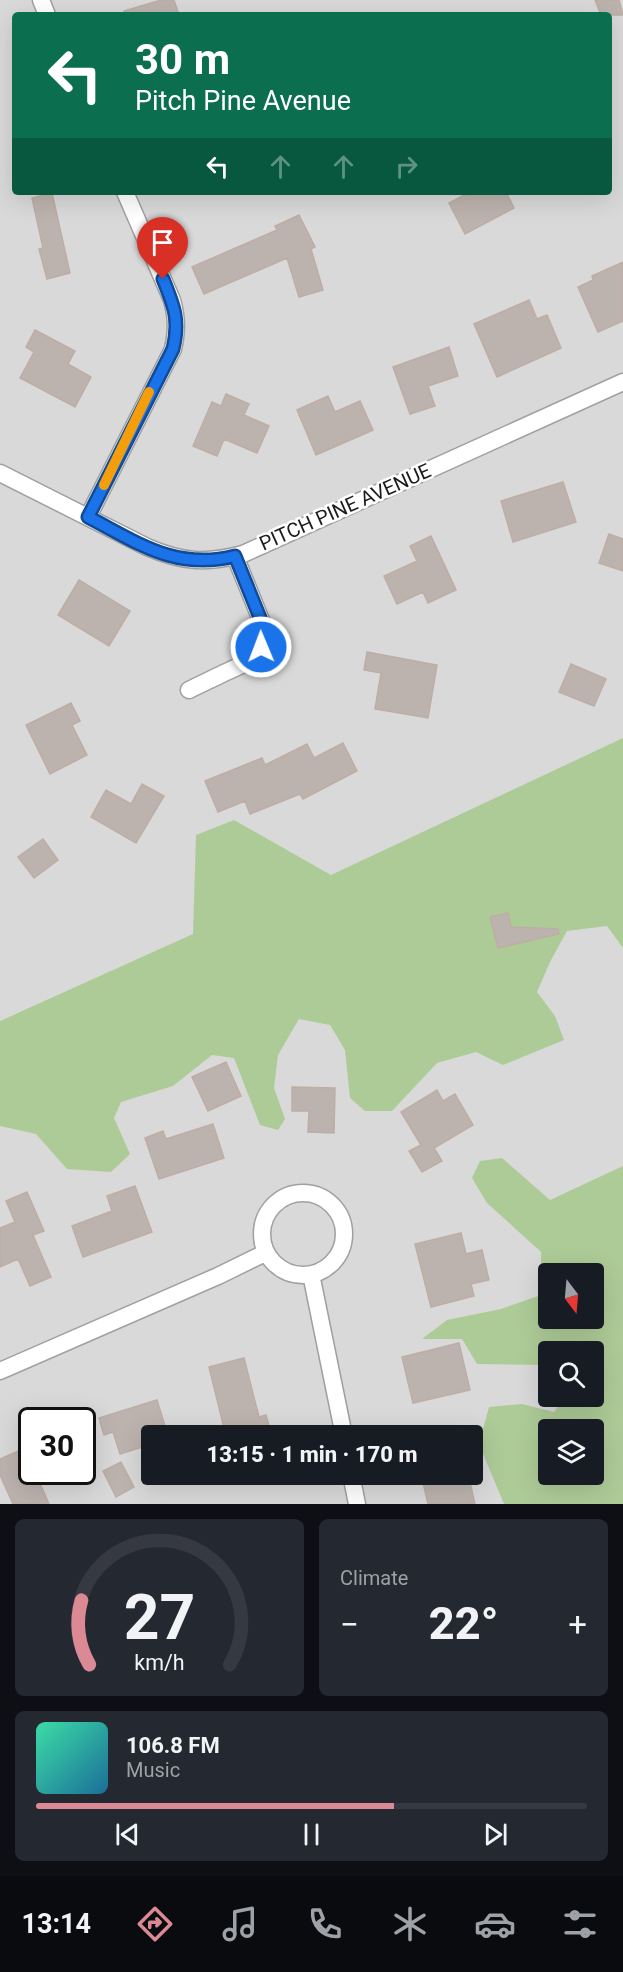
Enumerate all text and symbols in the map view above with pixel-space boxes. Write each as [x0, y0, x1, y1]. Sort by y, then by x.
text: 30 m [135, 35, 230, 84]
icon: left [36, 36, 114, 114]
text: Pitch Pine Avenue [135, 85, 351, 117]
icon: left [201, 150, 234, 183]
icon: ahead [264, 150, 297, 183]
icon: ahead [327, 150, 360, 183]
icon: right [390, 150, 423, 183]
pin [137, 217, 188, 279]
icon: arrive [146, 226, 179, 259]
street label: PITCH PINE AVENUE [256, 458, 434, 556]
position arrow [229, 615, 293, 679]
north arrow [538, 1263, 604, 1329]
map controls [538, 1263, 604, 1485]
button: search [538, 1341, 604, 1407]
speed limit sign: 30 [18, 1407, 96, 1485]
button: layers [538, 1419, 604, 1485]
text: 13:15 · 1 min · 170 m [207, 1442, 417, 1467]
text: Climate [340, 1566, 408, 1590]
text: 27 [124, 1581, 195, 1654]
text: 22° [429, 1597, 498, 1650]
text: − [340, 1605, 359, 1644]
text: + [568, 1605, 587, 1644]
text: km/h [134, 1650, 185, 1675]
text: 106.8 FM [126, 1733, 220, 1758]
text: Music [126, 1758, 180, 1782]
icon: previous [111, 1818, 144, 1851]
icon: pause [295, 1818, 328, 1851]
icon: next [479, 1818, 512, 1851]
icon: directions [134, 1903, 176, 1945]
icon: music [219, 1903, 261, 1945]
icon: phone [304, 1903, 346, 1945]
icon: climate [389, 1903, 431, 1945]
icon: car [474, 1903, 516, 1945]
icon: filters [559, 1903, 601, 1945]
text: 13:14 [22, 1908, 91, 1940]

